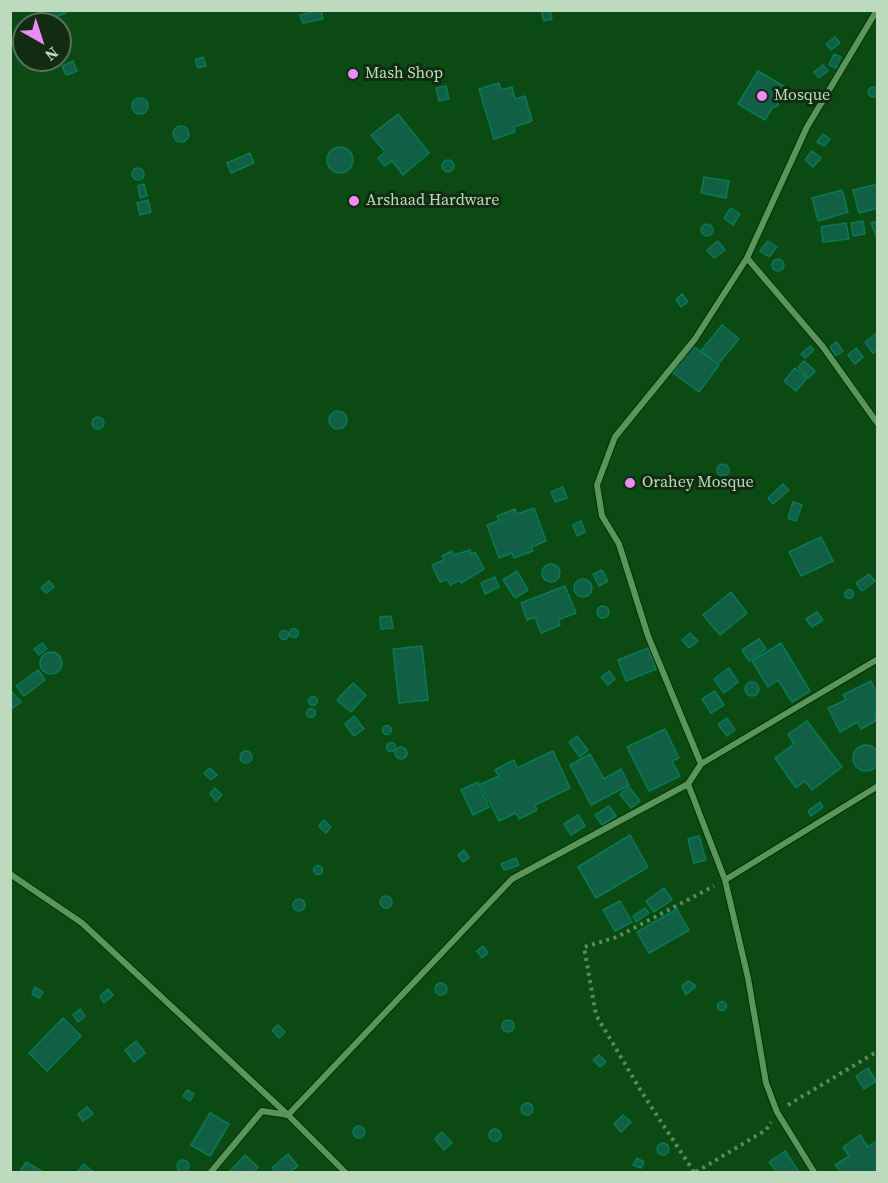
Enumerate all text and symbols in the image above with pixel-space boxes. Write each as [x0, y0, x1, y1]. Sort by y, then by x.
north arrow [12, 12, 72, 72]
text: N [41, 42, 64, 67]
place label: Mash Shop [365, 64, 443, 84]
marker: Mash Shop [346, 67, 360, 81]
place label: Mosque [774, 86, 830, 106]
marker: Mosque [755, 89, 769, 103]
place label: Arshaad Hardware [366, 191, 499, 211]
marker: Arshaad Hardware [347, 194, 361, 208]
place label: Orahey Mosque [642, 473, 754, 493]
marker: Orahey Mosque [623, 476, 637, 490]

